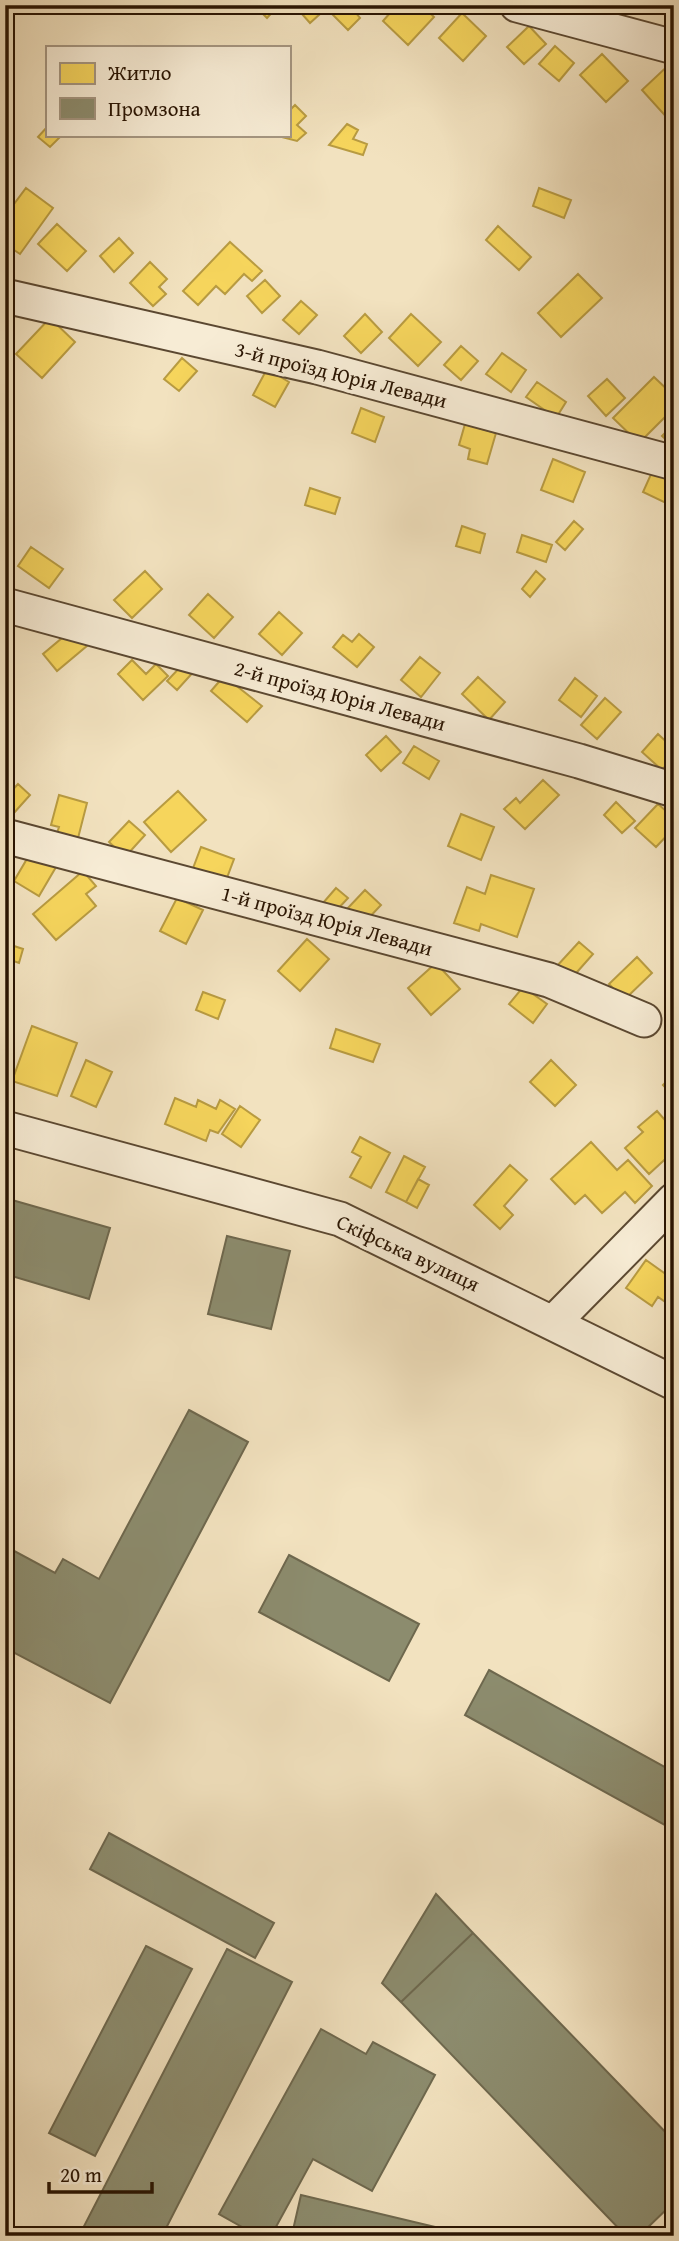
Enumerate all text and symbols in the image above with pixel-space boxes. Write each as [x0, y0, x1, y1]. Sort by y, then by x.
legend [46, 46, 290, 136]
text: Житло [107, 57, 172, 88]
text: Промзона [108, 93, 201, 124]
street label: 3-й проїзд Юрія Левади [232, 333, 450, 416]
street label: 2-й проїзд Юрія Левади [231, 652, 449, 739]
street label: 1-й проїзд Юрія Левади [218, 877, 436, 964]
street label: Скіфська вулиця [332, 1206, 485, 1299]
scale bar [49, 2150, 152, 2194]
text: 20 m [60, 2159, 102, 2190]

